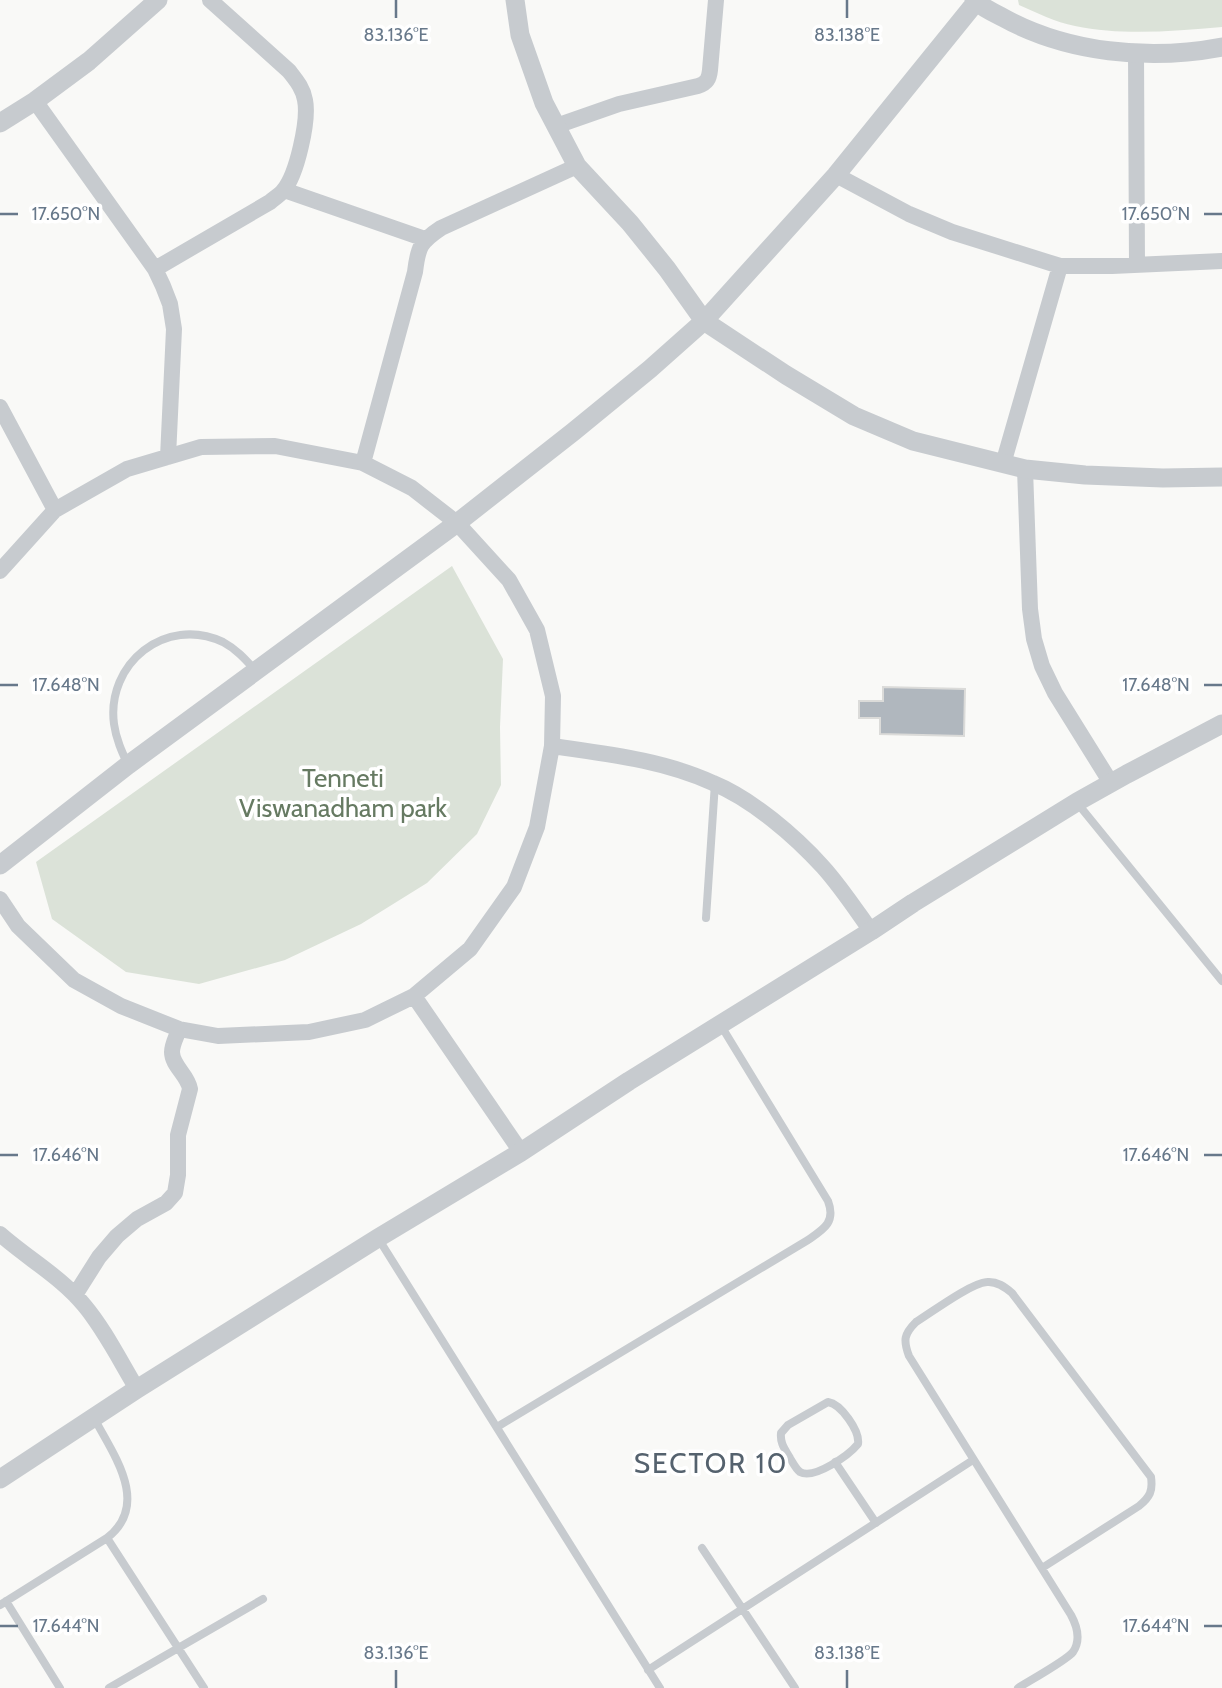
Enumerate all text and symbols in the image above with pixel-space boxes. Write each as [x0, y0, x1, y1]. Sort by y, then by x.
text: 83.136°E [364, 24, 429, 46]
text: 83.138°E [814, 24, 880, 46]
text: 17.650°N [32, 203, 100, 225]
text: 17.650°N [1122, 203, 1190, 225]
text: 17.648°N [32, 674, 100, 696]
text: 17.648°N [1122, 674, 1190, 696]
park label: Tenneti Viswanadham park [239, 762, 447, 824]
text: 17.646°N [33, 1144, 99, 1166]
text: 17.646°N [1123, 1144, 1189, 1166]
district label: SECTOR 10 [634, 1446, 788, 1480]
text: 17.644°N [33, 1615, 99, 1637]
text: 17.644°N [1123, 1615, 1189, 1637]
text: 83.136°E [364, 1642, 429, 1664]
text: 83.138°E [814, 1642, 880, 1664]

